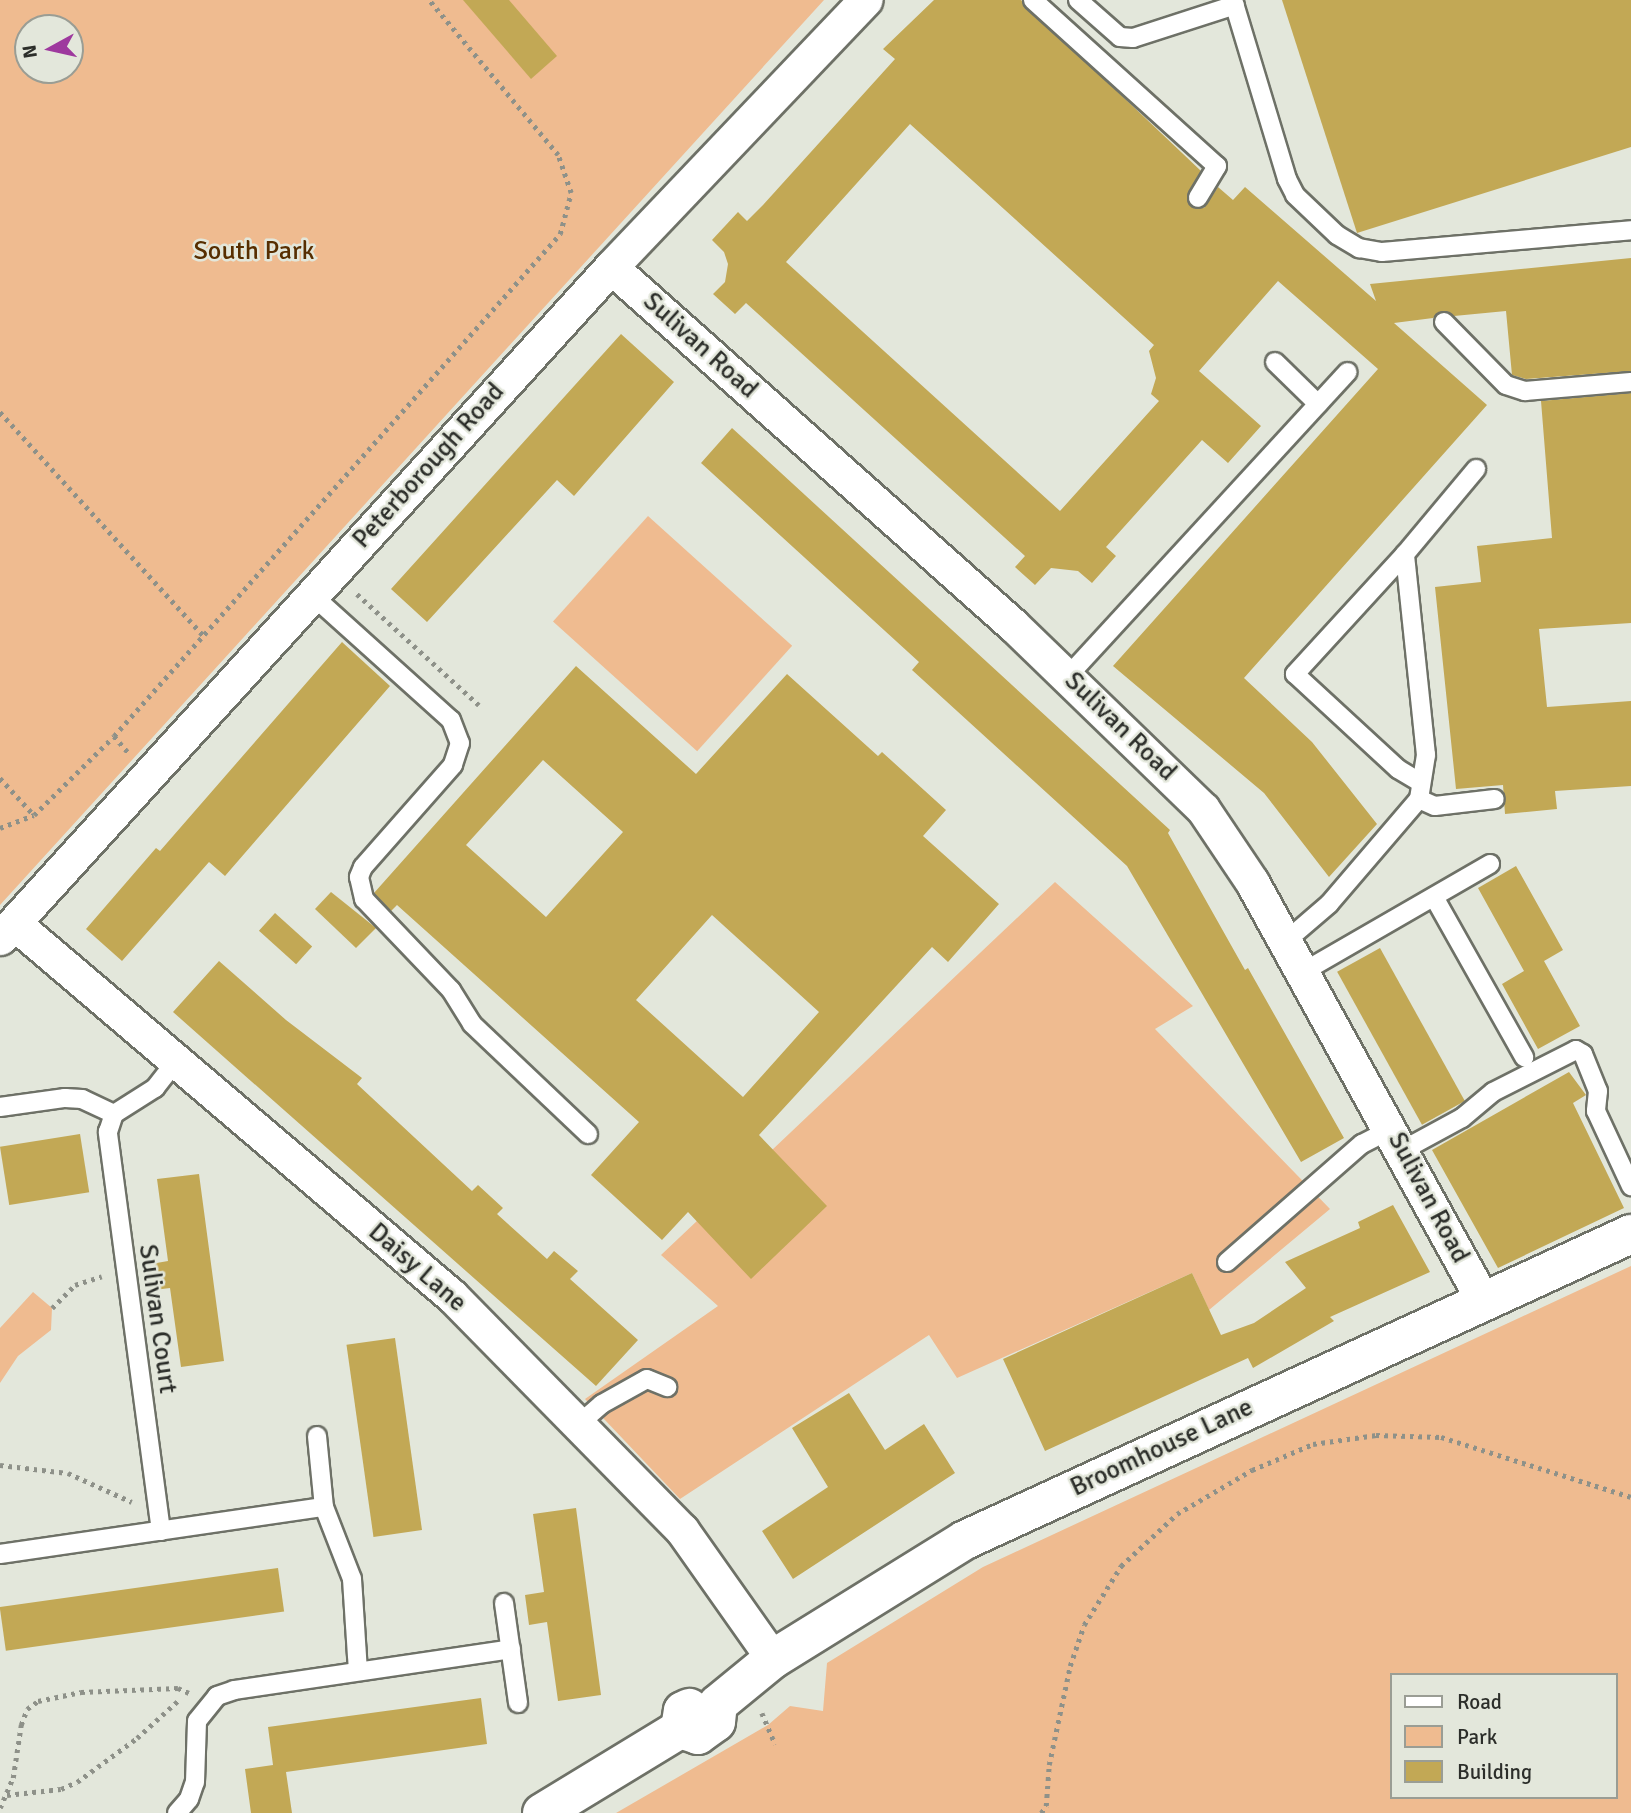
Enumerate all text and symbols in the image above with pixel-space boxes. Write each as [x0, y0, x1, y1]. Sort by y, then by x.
north arrow [14, 14, 84, 84]
text: N [17, 43, 43, 60]
park label: South Park [193, 236, 315, 268]
street label: Sulivan Road [636, 286, 764, 406]
street label: Peterborough Road [347, 377, 511, 555]
street label: Sulivan Road [1058, 666, 1182, 788]
street label: Sulivan Road [1381, 1127, 1475, 1269]
street label: Daisy Lane [362, 1217, 472, 1319]
street label: Sulivan Court [131, 1242, 183, 1396]
street label: Broomhouse Lane [1066, 1392, 1258, 1504]
legend [1390, 1673, 1617, 1799]
text: Road [1457, 1689, 1502, 1715]
text: Park [1457, 1724, 1497, 1750]
text: Building [1457, 1759, 1532, 1785]

